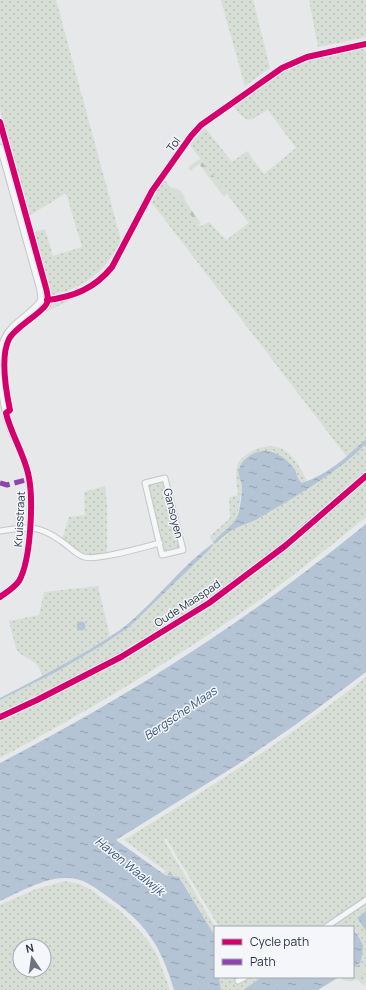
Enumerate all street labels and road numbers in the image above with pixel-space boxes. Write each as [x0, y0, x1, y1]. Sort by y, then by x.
street label: Tol [163, 134, 183, 154]
street label: Gansoyen [161, 487, 187, 539]
street label: Kruisstraat [10, 491, 28, 547]
street label: Oude Maaspad [151, 576, 223, 630]

